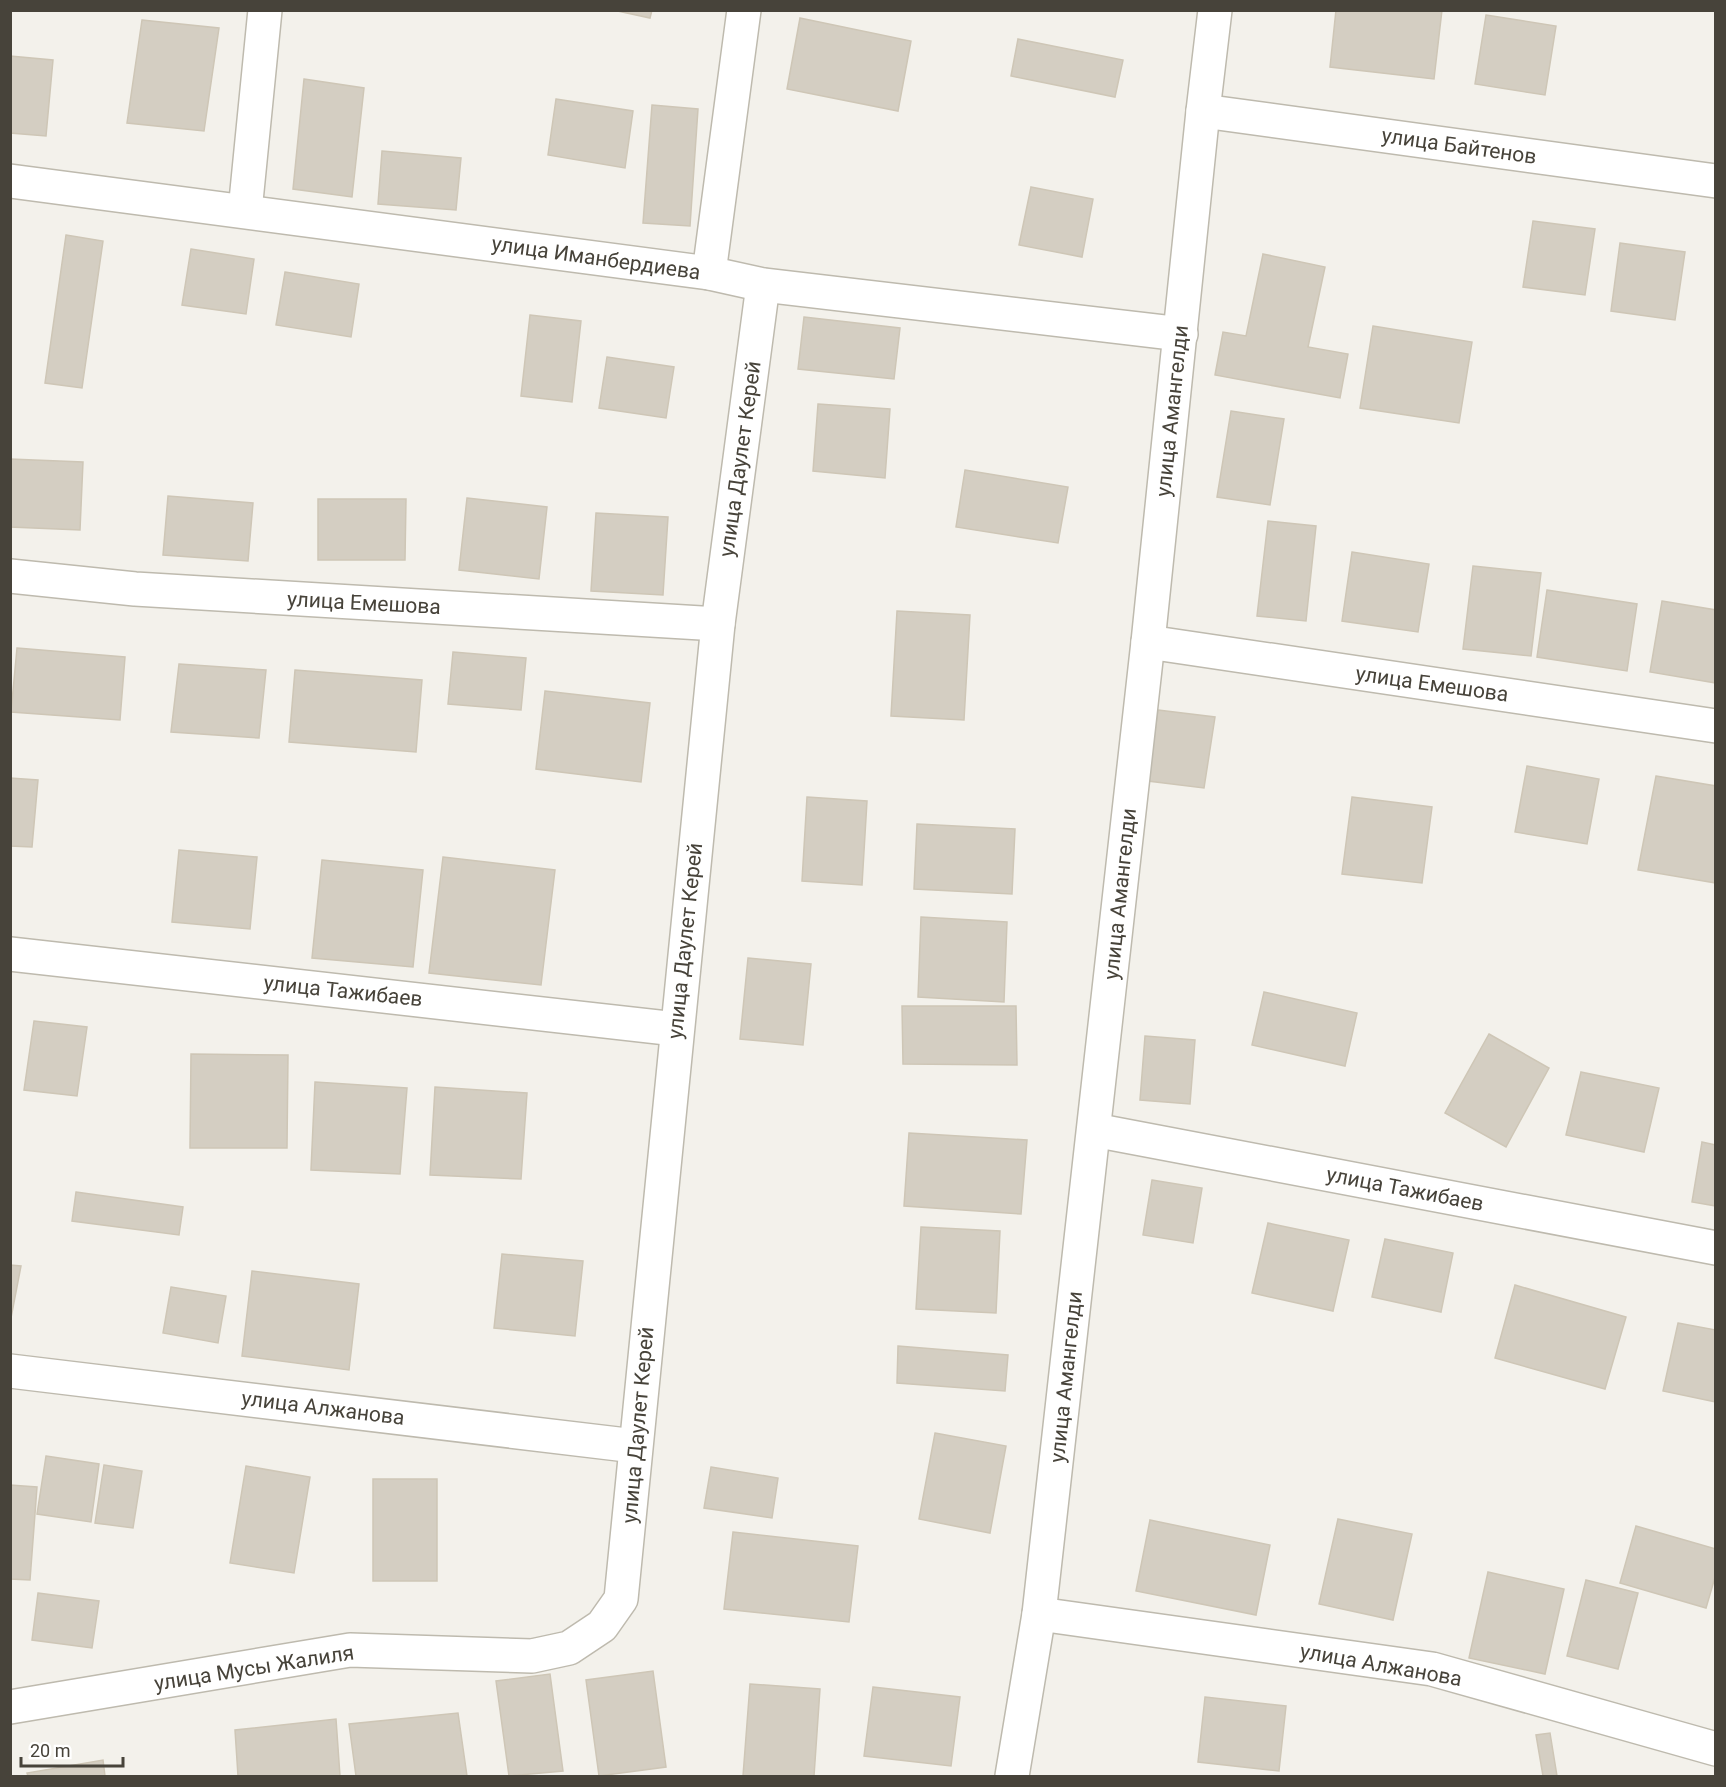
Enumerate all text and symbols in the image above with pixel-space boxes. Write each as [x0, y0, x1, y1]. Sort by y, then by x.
street label: улица Байтенов [1380, 123, 1538, 169]
street label: улица Иманбердиева [490, 231, 702, 285]
street label: улица Амангелди [1151, 324, 1193, 498]
street label: улица Даулет Керей [714, 360, 766, 558]
street label: улица Емешова [287, 587, 441, 619]
street label: улица Емешова [1354, 661, 1510, 707]
street label: улица Амангелди [1099, 807, 1141, 981]
street label: улица Даулет Керей [663, 842, 707, 1040]
street label: улица Тажибаев [262, 971, 424, 1011]
street label: улица Тажибаев [1324, 1162, 1486, 1216]
street label: улица Амангелди [1045, 1290, 1087, 1464]
street label: улица Даулет Керей [617, 1326, 659, 1524]
street label: улица Алжанова [240, 1386, 406, 1430]
street label: улица Алжанова [1298, 1639, 1464, 1691]
street label: улица Мусы Жалиля [152, 1640, 356, 1696]
scale bar [21, 1730, 123, 1768]
text: 20 m [30, 1740, 70, 1761]

